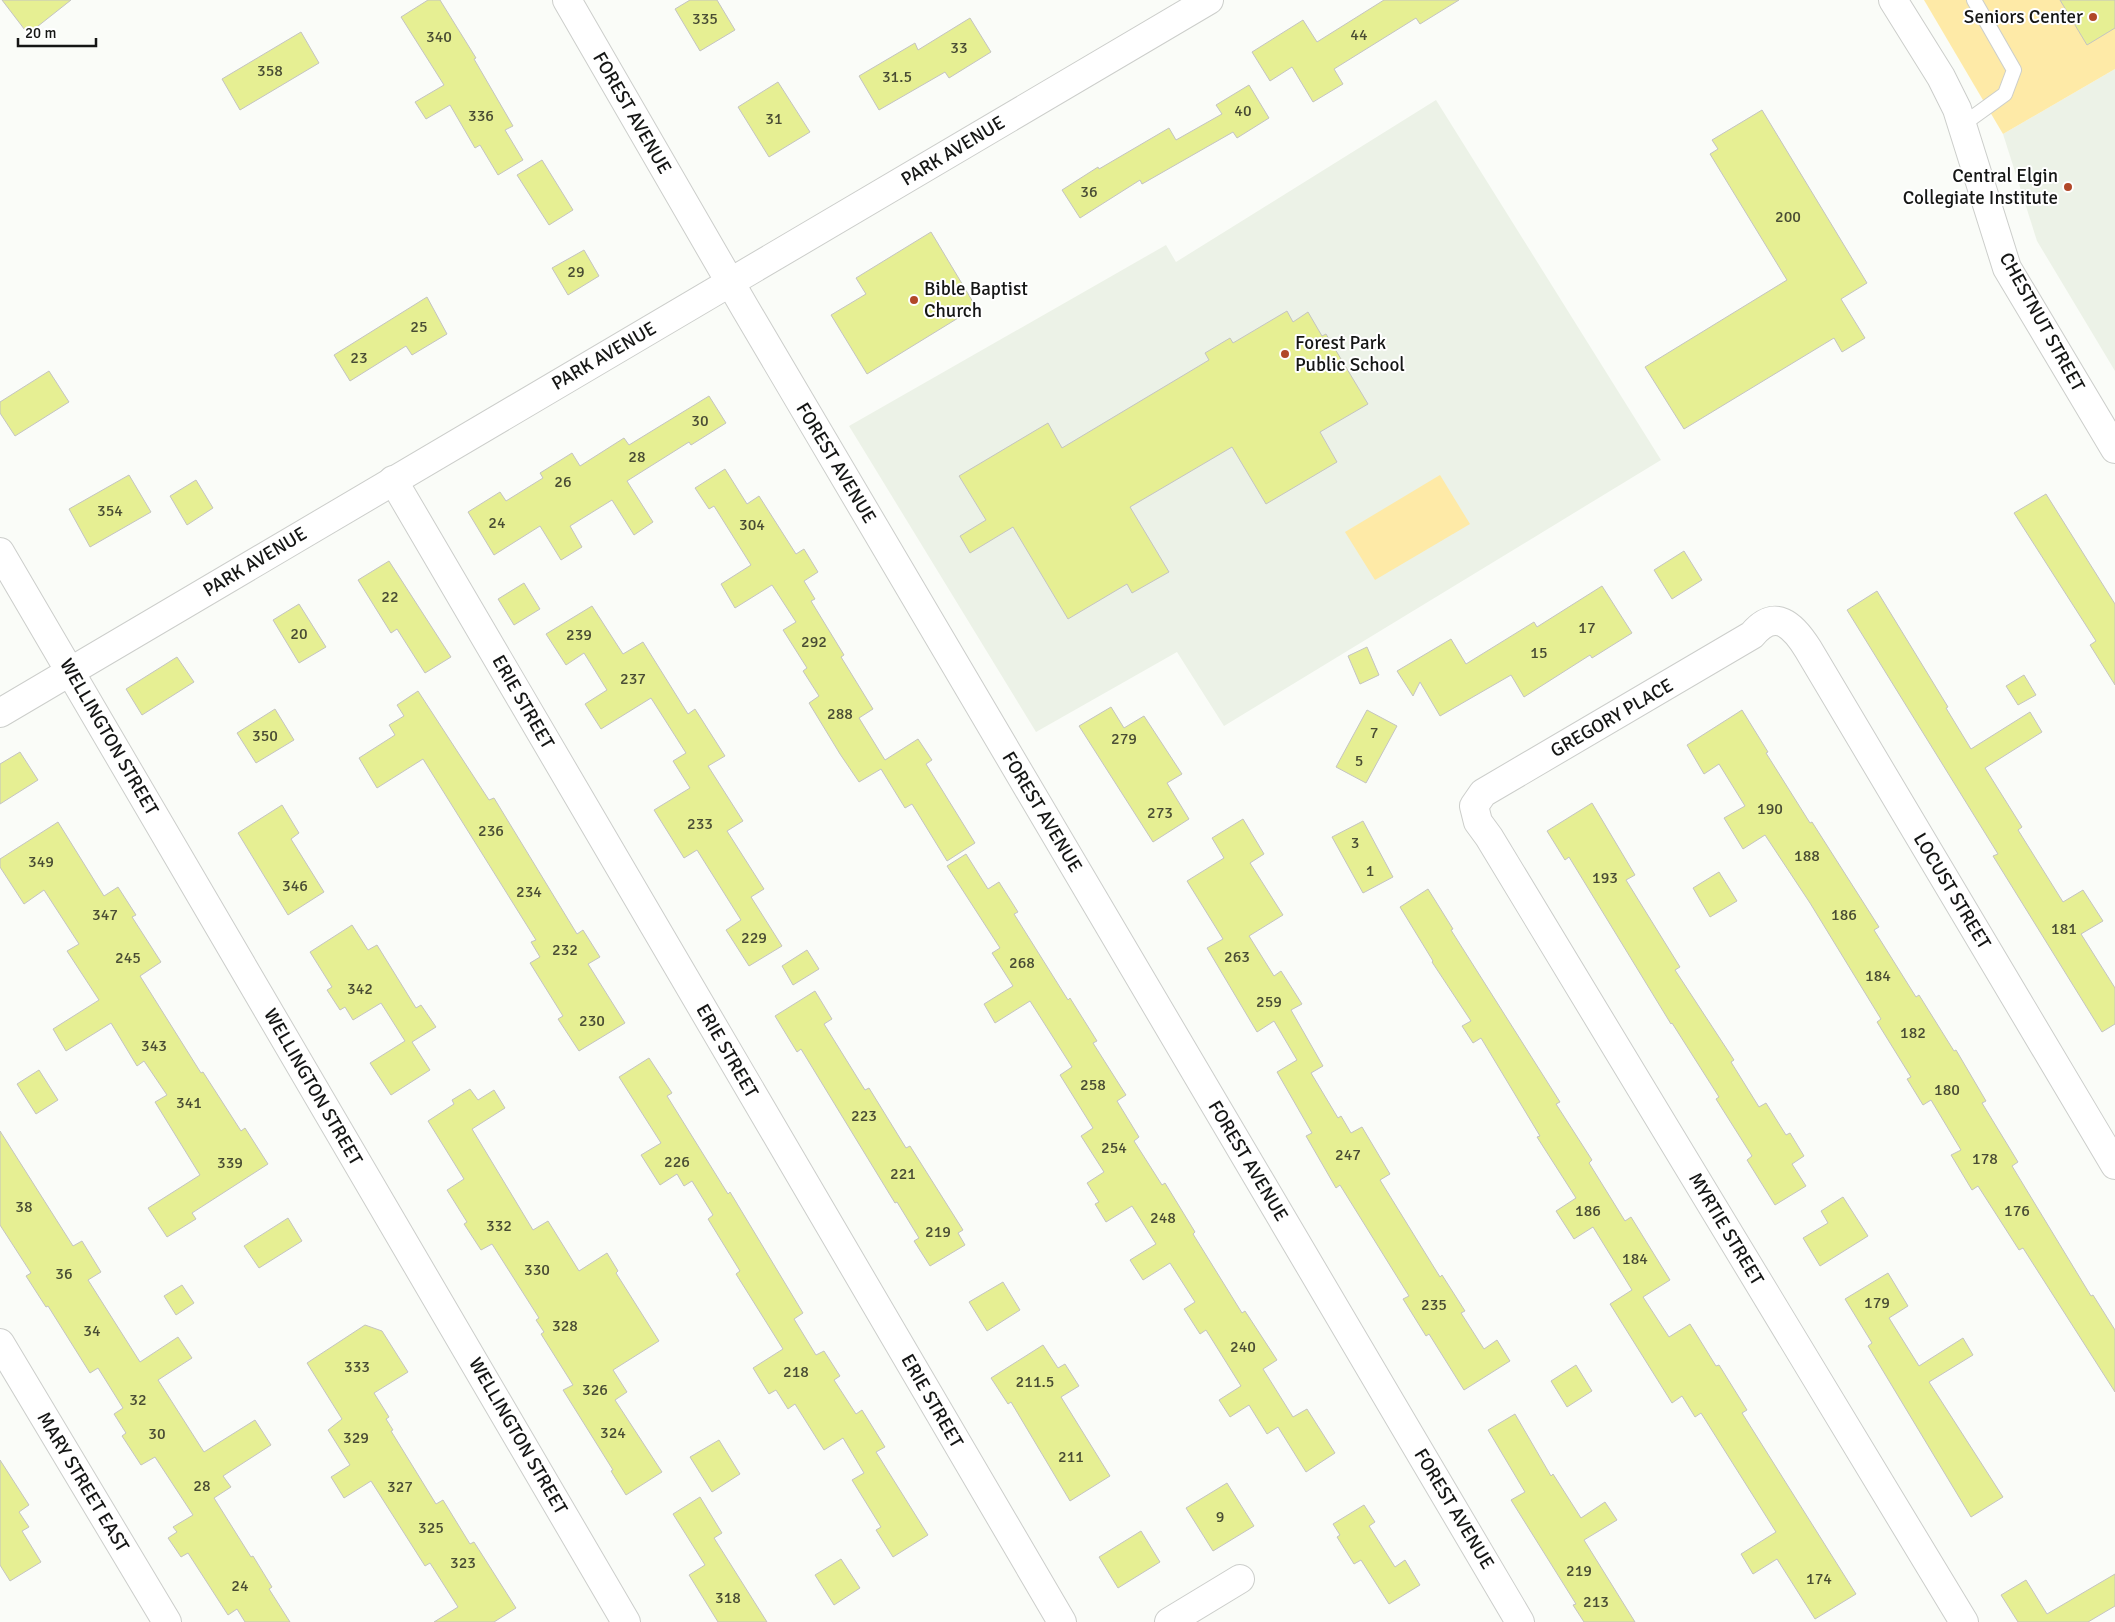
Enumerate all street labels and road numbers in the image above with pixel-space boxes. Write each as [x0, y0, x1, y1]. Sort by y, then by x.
street label: FOREST AVENUE [587, 48, 677, 178]
street label: PARK AVENUE [897, 111, 1009, 191]
street label: CHESTNUT STREET [1994, 248, 2090, 396]
street label: PARK AVENUE [547, 316, 661, 396]
street label: FOREST AVENUE [790, 398, 882, 528]
street label: PARK AVENUE [199, 522, 311, 602]
street label: ERIE STREET [487, 651, 560, 754]
street label: WELLINGTON STREET [54, 654, 164, 820]
street label: GREGORY PLACE [1546, 673, 1678, 763]
street label: FOREST AVENUE [996, 747, 1088, 877]
street label: LOCUST STREET [1908, 829, 1996, 954]
street label: ERIE STREET [691, 1000, 764, 1103]
street label: WELLINGTON STREET [258, 1004, 368, 1170]
street label: FOREST AVENUE [1202, 1096, 1294, 1226]
street label: MYRTIE STREET [1683, 1168, 1769, 1290]
street label: ERIE STREET [896, 1350, 969, 1453]
street label: WELLINGTON STREET [463, 1353, 573, 1519]
street label: MARY STREET EAST [32, 1408, 135, 1557]
street label: FOREST AVENUE [1408, 1444, 1500, 1574]

